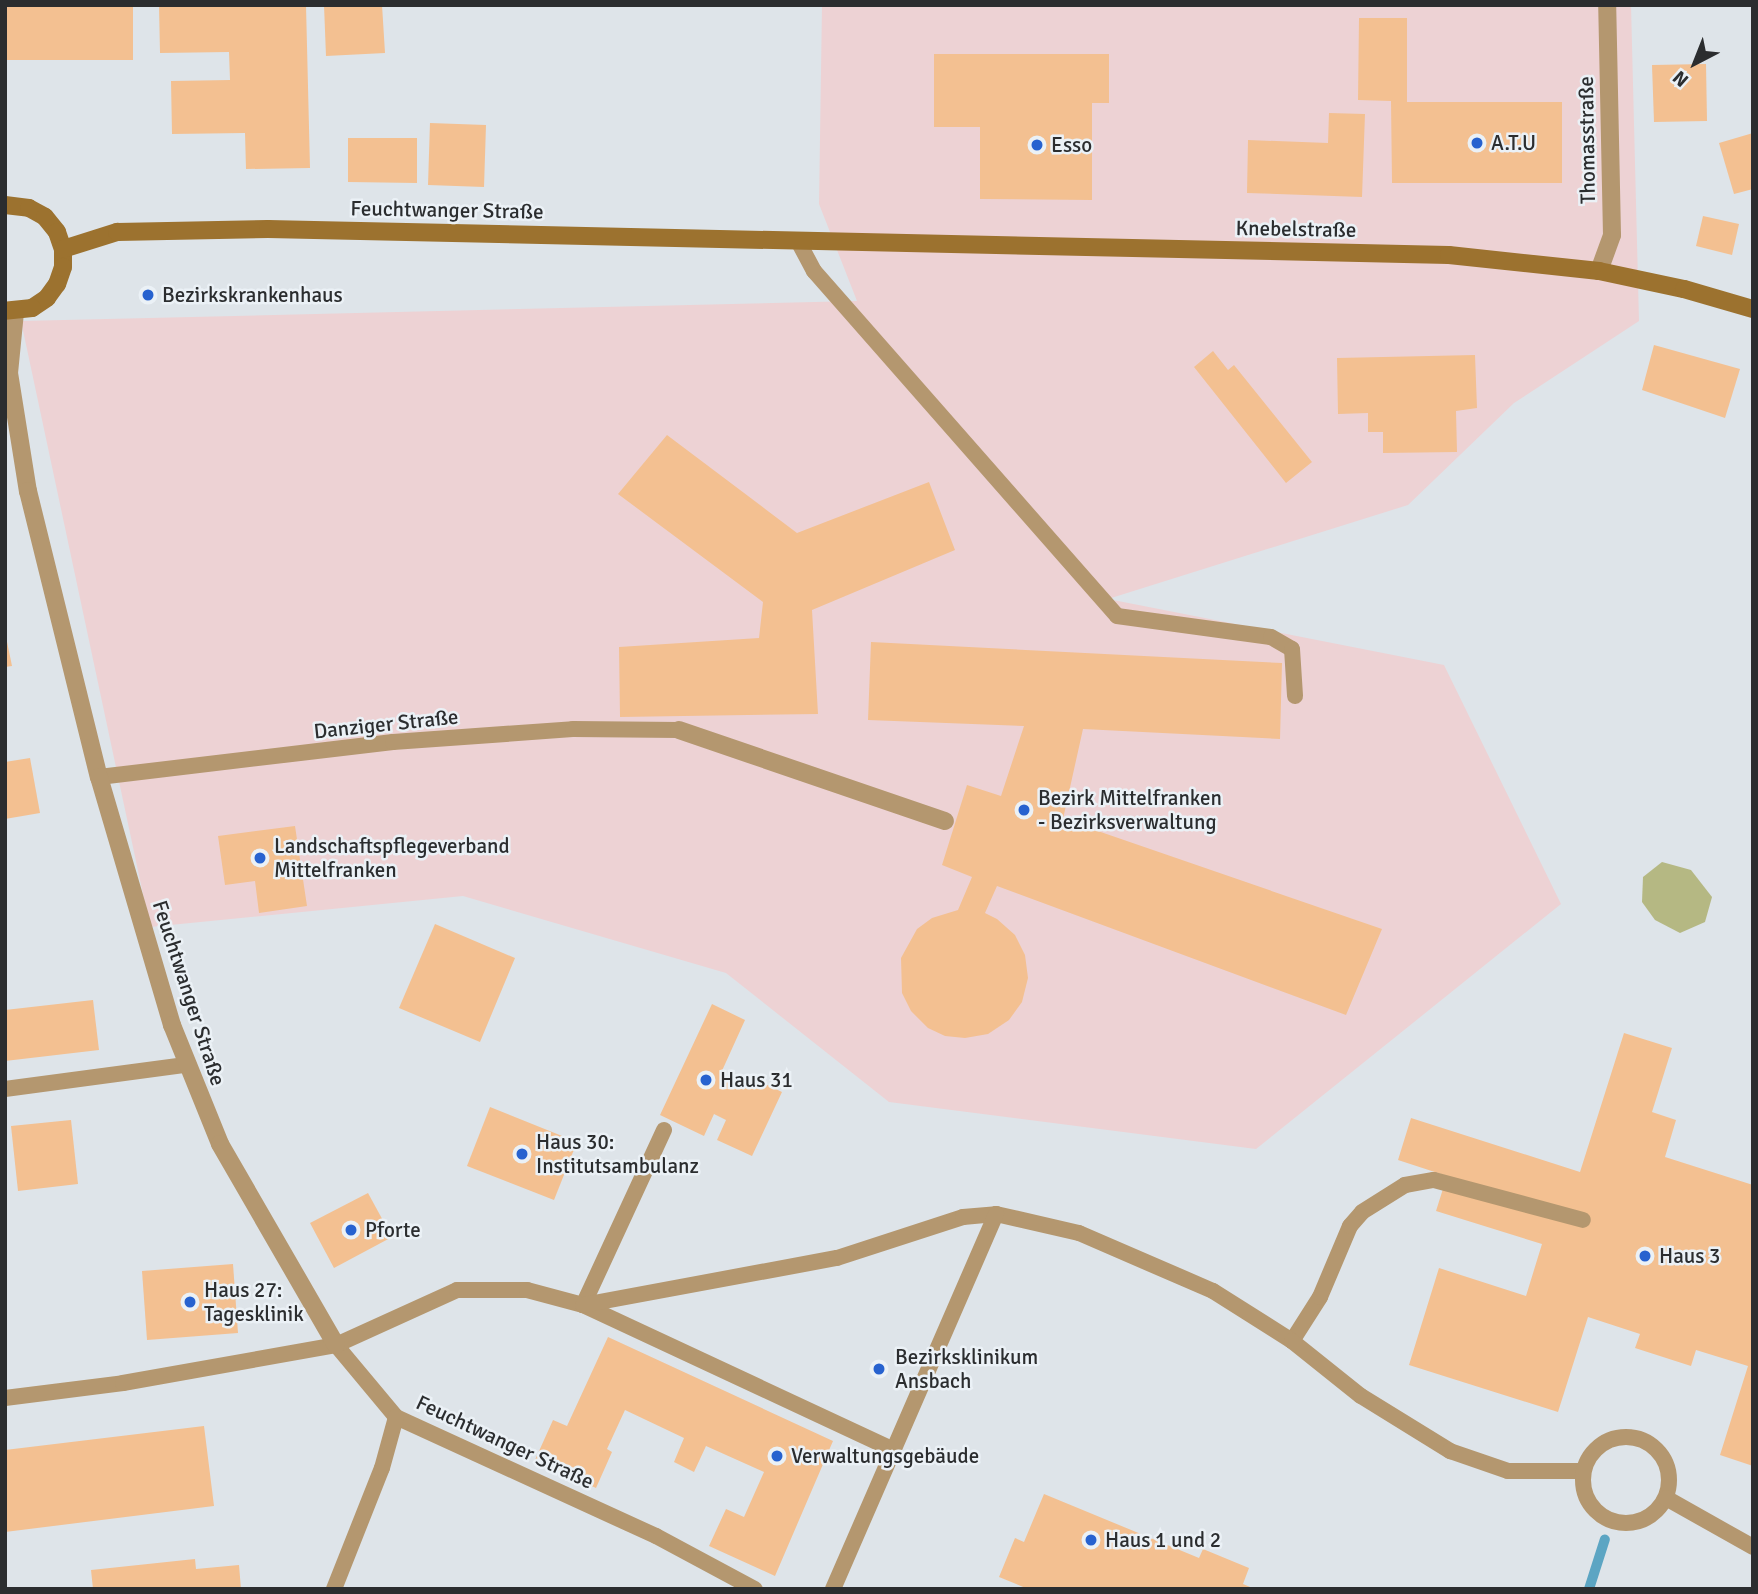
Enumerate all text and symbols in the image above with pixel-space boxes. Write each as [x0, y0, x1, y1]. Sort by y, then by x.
north arrow [1660, 28, 1730, 98]
text: N [1668, 65, 1694, 92]
street label: Thomasstraße [1573, 76, 1601, 204]
place label: A.T.U [1491, 130, 1536, 156]
place label: Esso [1051, 132, 1092, 158]
marker: A.T.U [1469, 135, 1485, 151]
marker: Esso [1029, 137, 1045, 153]
street label: Feuchtwanger Straße [350, 196, 544, 224]
street label: Knebelstraße [1235, 215, 1357, 243]
place label: Bezirkskrankenhaus [162, 282, 343, 308]
marker: Bezirkskrankenhaus [140, 287, 156, 303]
street label: Danziger Straße [312, 704, 460, 744]
place label: Bezirk Mittelfranken - Bezirksverwaltung [1038, 785, 1222, 835]
marker: Bezirk Mittelfranken - Bezirksverwaltung [1016, 802, 1032, 818]
place label: Landschaftspflegeverband Mittelfranken [274, 833, 510, 883]
marker: Landschaftspflegeverband Mittelfranken [252, 850, 268, 866]
street label: Feuchtwanger Straße [147, 897, 231, 1089]
place label: Haus 31 [720, 1067, 793, 1093]
marker: Haus 31 [698, 1072, 714, 1088]
place label: Haus 30: Institutsambulanz [536, 1129, 699, 1179]
marker: Haus 30: Institutsambulanz [514, 1146, 530, 1162]
place label: Pforte [365, 1217, 421, 1243]
marker: Pforte [343, 1222, 359, 1238]
place label: Haus 3 [1659, 1243, 1720, 1269]
marker: Haus 3 [1637, 1248, 1653, 1264]
place label: Haus 27: Tagesklinik [204, 1277, 304, 1327]
marker: Haus 27: Tagesklinik [182, 1294, 198, 1310]
place label: Bezirksklinikum Ansbach [895, 1344, 1038, 1394]
marker: Bezirksklinikum Ansbach [869, 1359, 889, 1379]
street label: Feuchtwanger Straße [412, 1390, 598, 1494]
place label: Verwaltungsgebäude [791, 1443, 979, 1469]
marker: Verwaltungsgebäude [769, 1448, 785, 1464]
place label: Haus 1 und 2 [1105, 1527, 1221, 1553]
marker: Haus 1 und 2 [1083, 1532, 1099, 1548]

